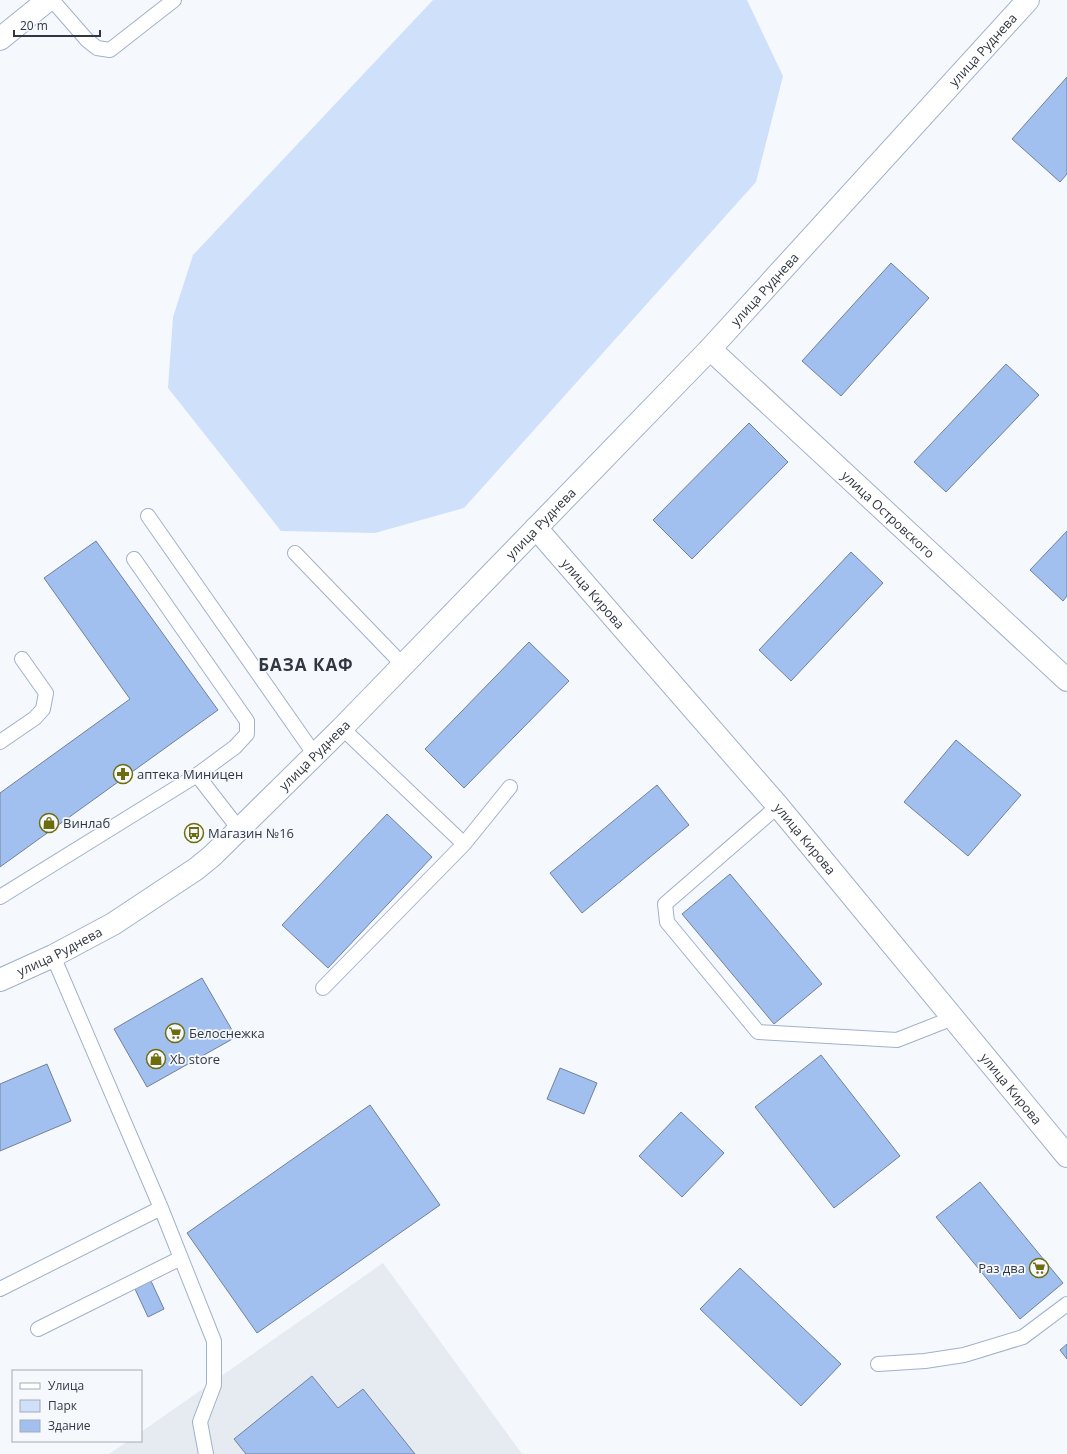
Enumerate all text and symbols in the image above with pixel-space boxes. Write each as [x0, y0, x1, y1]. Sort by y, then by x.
street label: улица Руднева [945, 9, 1021, 90]
scale bar [14, 12, 100, 38]
text: 20 m [20, 17, 48, 34]
street label: улица Руднева [727, 249, 803, 330]
street label: улица Островского [838, 466, 939, 562]
street label: улица Руднева [502, 484, 580, 563]
street label: улица Кирова [558, 555, 629, 633]
district label: БАЗА КАФ [258, 653, 354, 676]
street label: улица Руднева [275, 716, 354, 794]
pharmacy icon: аптека Миницен [112, 763, 134, 785]
place label: аптека Миницен [137, 765, 243, 783]
street label: улица Кирова [770, 799, 840, 878]
shop icon: Винлаб [38, 812, 60, 834]
place label: Винлаб [63, 814, 111, 832]
bus stop icon: Магазин №16 [183, 822, 205, 844]
place label: Магазин №16 [208, 824, 294, 842]
street label: улица Руднева [14, 922, 105, 980]
supermarket icon: Белоснежка [164, 1022, 186, 1044]
place label: Белоснежка [189, 1024, 265, 1042]
shop icon: Xb store [145, 1048, 167, 1070]
street label: улица Кирова [976, 1049, 1046, 1128]
place label: Xb store [170, 1050, 220, 1068]
supermarket icon: Раз два [1028, 1257, 1050, 1279]
place label: Раз два [978, 1259, 1025, 1277]
legend [12, 1370, 142, 1442]
text: Улица [48, 1377, 84, 1394]
text: Парк [48, 1397, 78, 1414]
text: Здание [48, 1417, 91, 1434]

